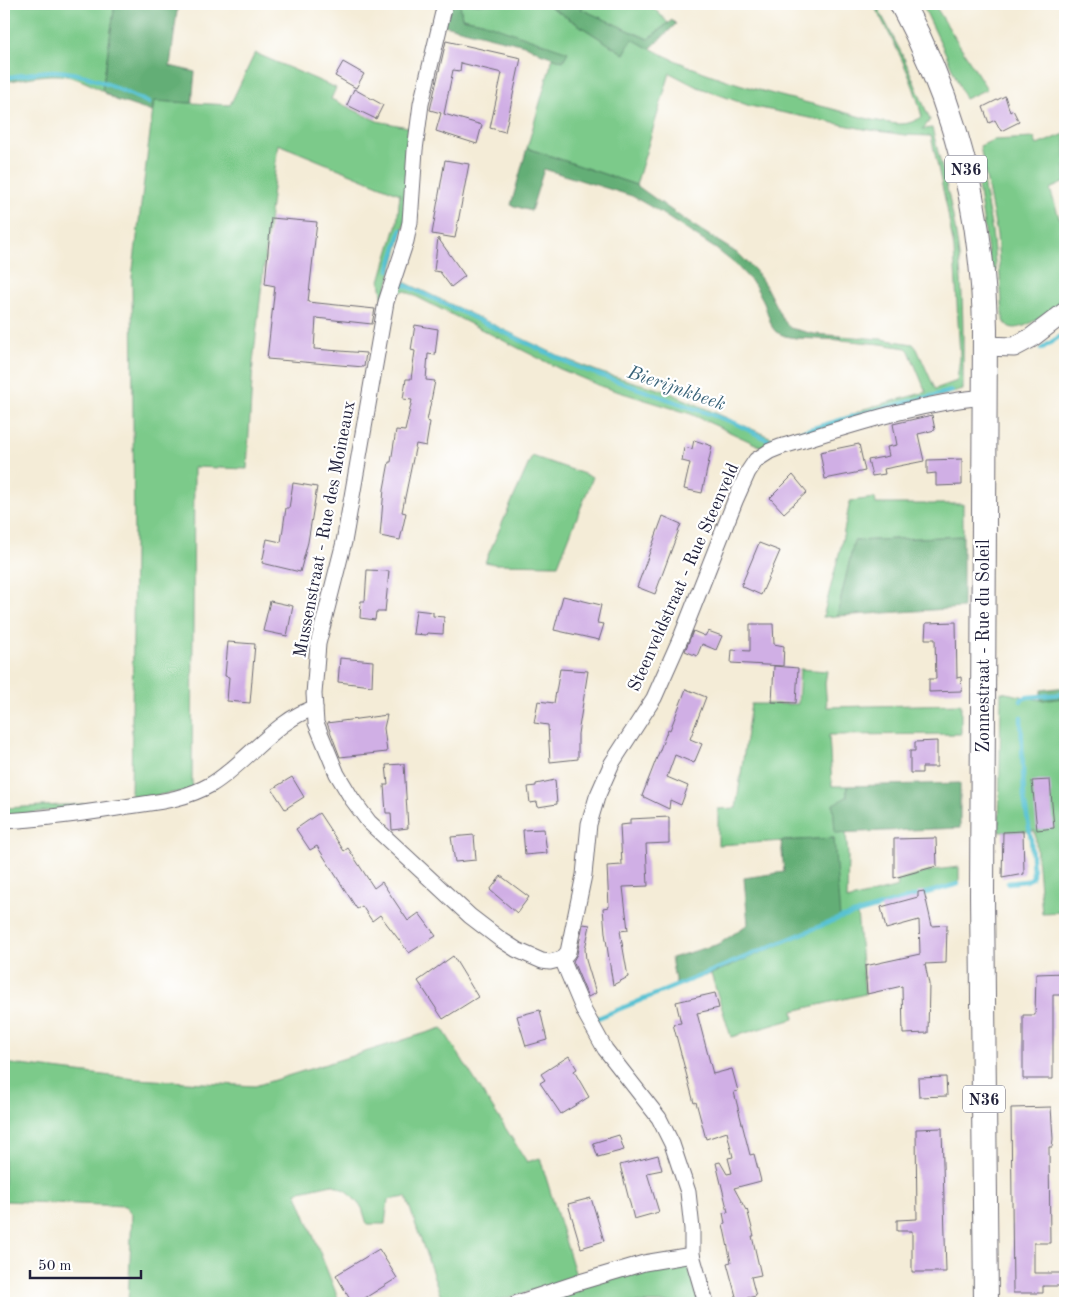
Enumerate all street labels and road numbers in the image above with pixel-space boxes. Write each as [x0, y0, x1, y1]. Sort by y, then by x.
road number: N36 [945, 156, 987, 182]
street label: Mussenstraat - Rue des Moineaux [291, 399, 359, 659]
street label: Steenveldstraat - Rue Steenveld [625, 460, 743, 694]
street label: Zonnestraat - Rue du Soleil [975, 539, 993, 753]
road number: N36 [963, 1086, 1005, 1112]

